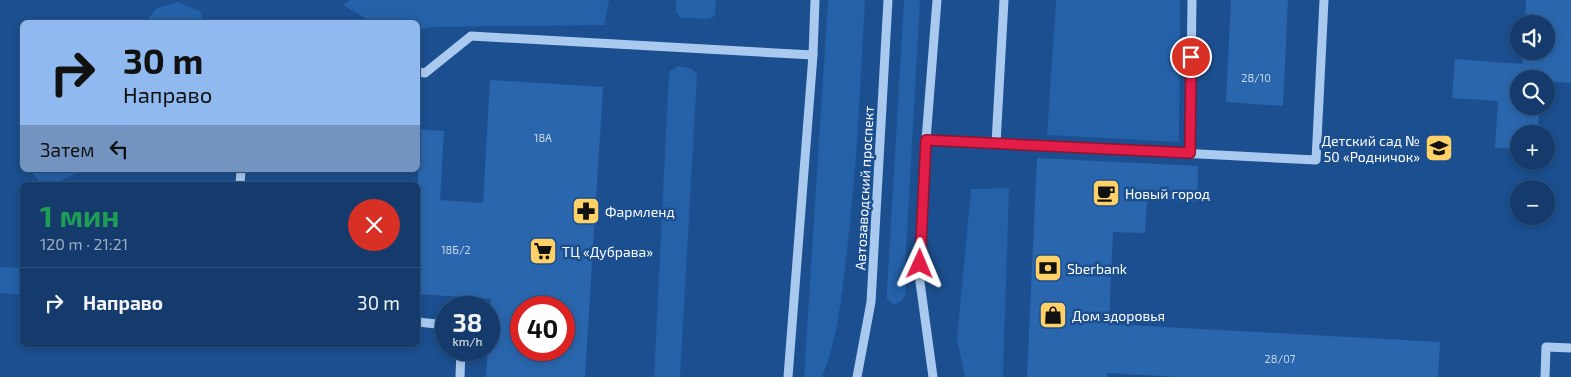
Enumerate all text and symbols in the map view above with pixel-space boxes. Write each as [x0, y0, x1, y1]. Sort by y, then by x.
map controls [1510, 15, 1555, 225]
button: sound [1510, 15, 1555, 60]
pin [1170, 36, 1212, 78]
text: 30 m [123, 39, 203, 81]
icon: right [40, 40, 105, 105]
icon: arrive [1177, 43, 1205, 71]
button: search [1510, 70, 1555, 115]
house number: 28/10 [1241, 71, 1271, 84]
text: Направо [123, 81, 212, 107]
street label: Автозаводский проспект [851, 105, 877, 271]
button: + [1510, 125, 1555, 170]
house number: 18А [534, 131, 552, 144]
place label: Детский сад № 50 «Родничок» [1321, 132, 1420, 165]
school or university icon: Детский сад № 50 «Родничок» [1424, 133, 1454, 163]
icon: left [105, 135, 133, 163]
text: Затем [40, 138, 95, 161]
cafe icon: Новый город [1091, 178, 1121, 208]
button: − [1510, 180, 1555, 225]
place label: Новый город [1125, 185, 1210, 202]
pharmacy icon: Фармленд [571, 196, 601, 226]
text: 1 мин [40, 197, 119, 233]
button: close [348, 199, 400, 251]
place label: Фармленд [605, 203, 675, 220]
text: 120 m · 21:21 [40, 234, 128, 253]
supermarket icon: ТЦ «Дубрава» [528, 236, 558, 266]
position arrow [893, 237, 945, 289]
house number: 18Б/2 [441, 243, 471, 256]
place label: ТЦ «Дубрава» [562, 243, 653, 260]
bank icon: Sberbank [1033, 253, 1063, 283]
place label: Sberbank [1067, 260, 1127, 277]
icon: right [40, 289, 68, 317]
text: Направо [83, 291, 163, 314]
text: 30 m [357, 291, 400, 314]
speed limit sign: 40 [510, 296, 575, 361]
shop icon: Дом здоровья [1038, 300, 1068, 330]
text: 38 [453, 307, 482, 337]
place label: Дом здоровья [1072, 307, 1165, 324]
text: km/h [453, 334, 482, 348]
house number: 28/07 [1265, 352, 1296, 365]

